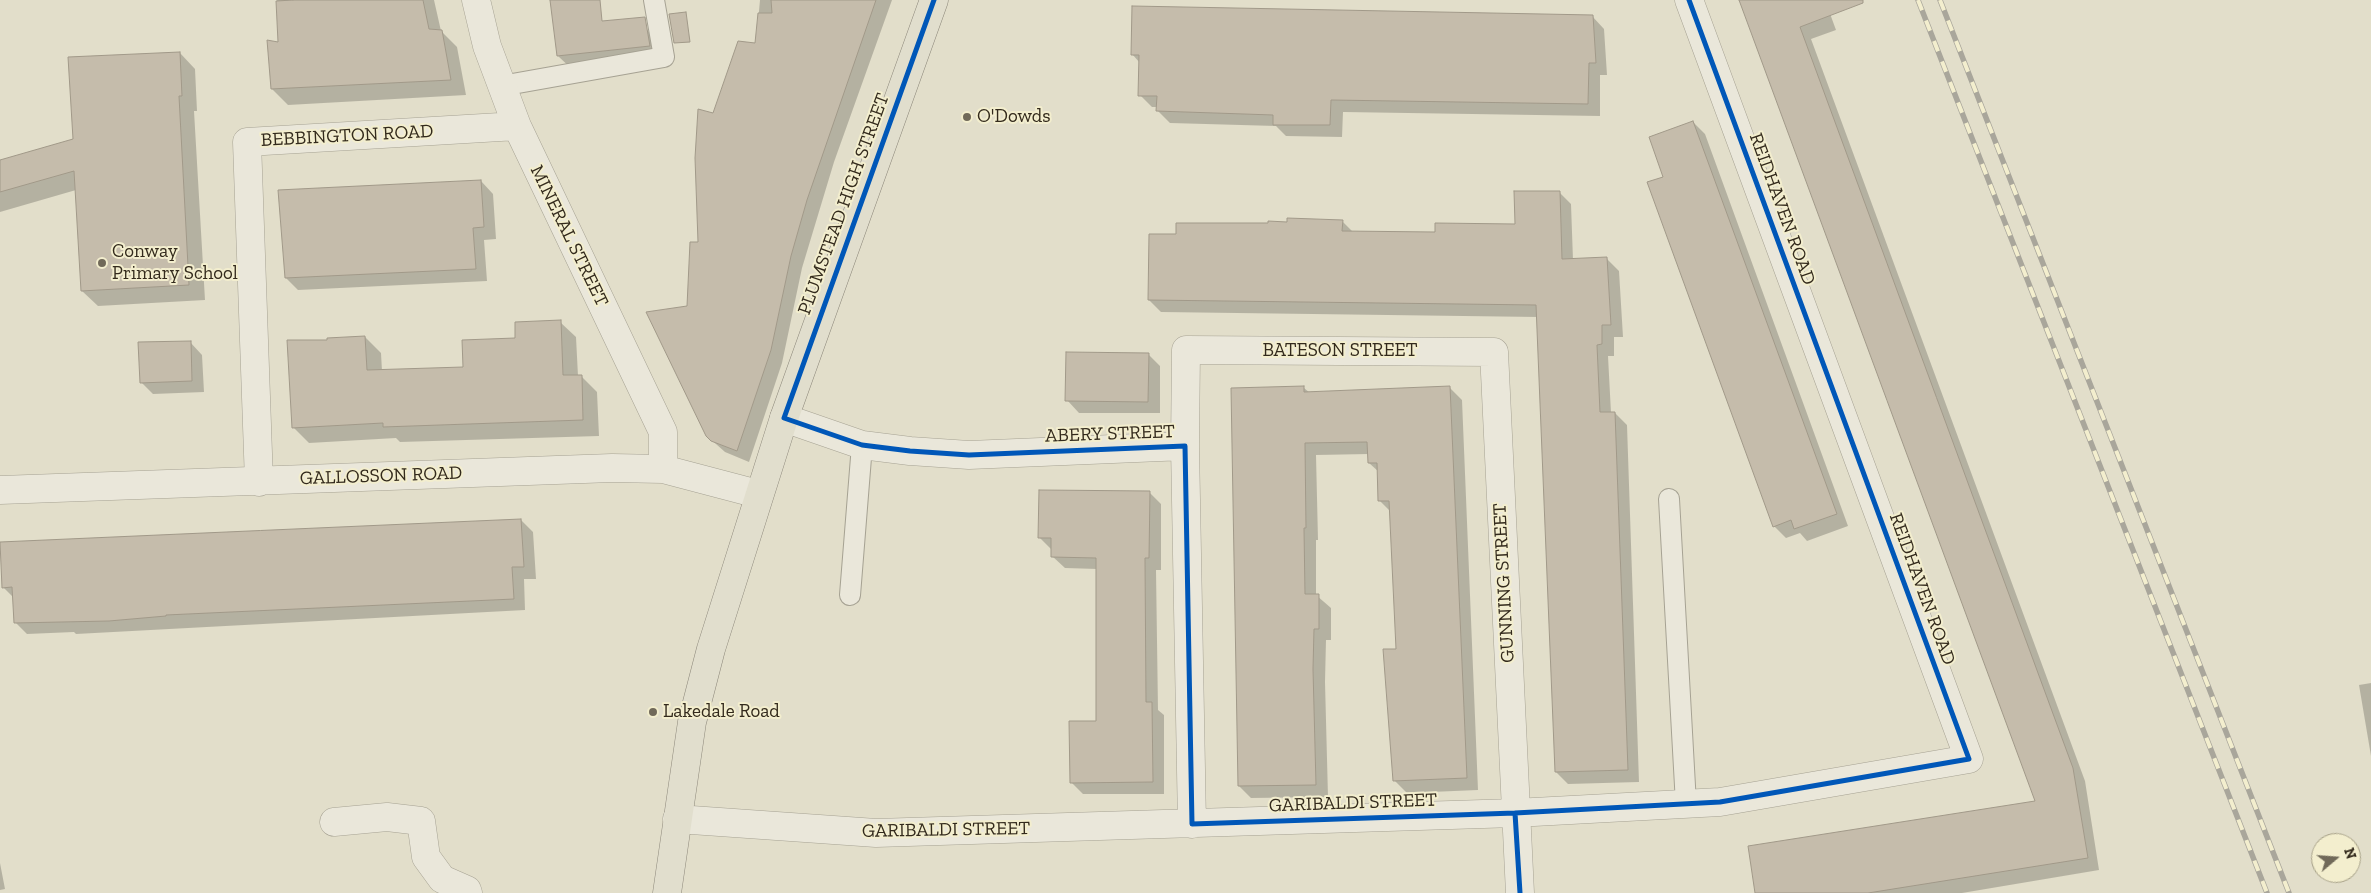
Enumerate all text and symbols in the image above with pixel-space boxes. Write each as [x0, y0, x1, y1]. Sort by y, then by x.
street label: PLUMSTEAD HIGH STREET [793, 90, 895, 318]
place label: O'Dowds [977, 106, 1051, 128]
marker: O'Dowds [961, 111, 973, 123]
street label: BEBBINGTON ROAD [260, 120, 434, 152]
street label: REIDHAVEN ROAD [1744, 130, 1820, 288]
street label: MINERAL STREET [525, 162, 613, 310]
place label: Conway Primary School [112, 241, 238, 285]
marker: Conway Primary School [96, 257, 108, 269]
street label: BATESON STREET [1262, 340, 1418, 362]
street label: ABERY STREET [1045, 420, 1175, 448]
street label: GALLOSSON ROAD [299, 462, 463, 490]
street label: GUNNING STREET [1488, 503, 1520, 663]
street label: REIDHAVEN ROAD [1884, 510, 1960, 668]
place label: Lakedale Road [663, 701, 780, 723]
marker: Lakedale Road [647, 706, 659, 718]
street label: GARIBALDI STREET [1269, 789, 1437, 817]
street label: GARIBALDI STREET [862, 817, 1030, 843]
north arrow [2311, 833, 2361, 883]
text: N [2340, 846, 2360, 861]

